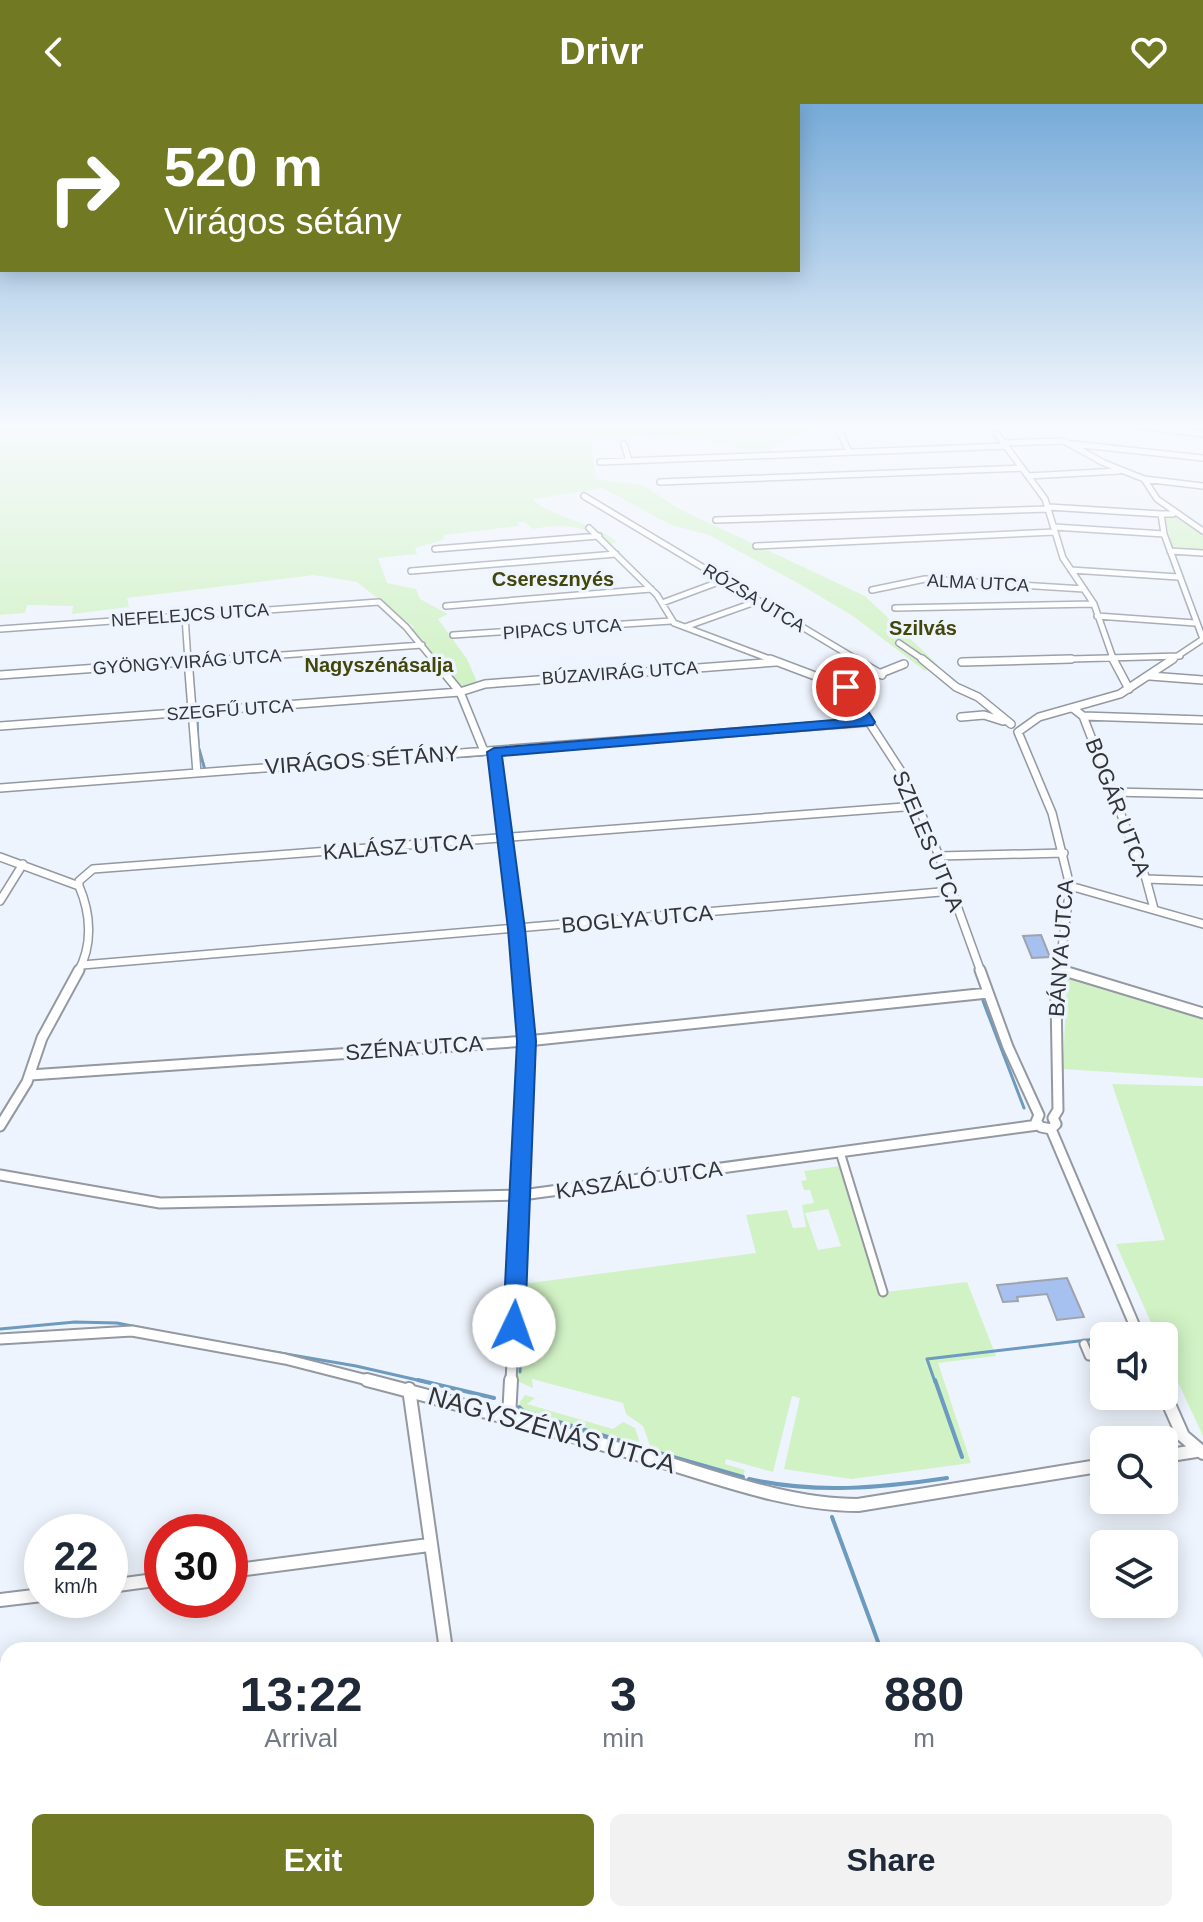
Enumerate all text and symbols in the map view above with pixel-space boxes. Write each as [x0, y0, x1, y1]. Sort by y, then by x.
icon: back [32, 30, 76, 74]
icon: heart [1127, 30, 1171, 74]
text: Drivr [559, 31, 644, 72]
text: 520 m [164, 135, 323, 198]
icon: right [32, 136, 136, 240]
text: Virágos sétány [164, 201, 401, 242]
street label: RÓZSA UTCA [700, 559, 809, 636]
district label: Cseresznyés [492, 568, 614, 590]
street label: ALMA UTCA [927, 570, 1029, 596]
street label: NEFELEJCS UTCA [110, 600, 270, 630]
street label: PIPACS UTCA [502, 615, 622, 643]
district label: Szilvás [889, 617, 957, 639]
street label: GYÖNGYVIRÁG UTCA [92, 645, 282, 679]
pin [812, 653, 880, 721]
district label: Nagyszénásalja [305, 654, 454, 676]
street label: BÚZAVIRÁG UTCA [541, 657, 699, 688]
icon: arrive [824, 665, 868, 709]
street label: SZEGFŰ UTCA [166, 695, 294, 724]
street label: BOGÁR UTCA [1080, 735, 1156, 880]
street label: VIRÁGOS SÉTÁNY [264, 741, 460, 779]
street label: SZELES UTCA [887, 767, 969, 915]
street label: KALÁSZ UTCA [322, 829, 474, 865]
street label: BÁNYA UTCA [1044, 878, 1078, 1018]
street label: BOGLYA UTCA [560, 900, 714, 938]
street label: SZÉNA UTCA [344, 1031, 484, 1065]
street label: KASZÁLÓ UTCA [554, 1156, 724, 1204]
position arrow [472, 1284, 556, 1368]
map controls [1090, 1322, 1178, 1618]
button: sound [1090, 1322, 1178, 1410]
street label: NAGYSZÉNÁS UTCA [425, 1380, 680, 1480]
button: search [1090, 1426, 1178, 1514]
speed limit sign: 30 [144, 1514, 248, 1618]
button: layers [1090, 1530, 1178, 1618]
text: 22 [54, 1534, 98, 1578]
text: km/h [54, 1575, 98, 1597]
text: 13:22 [240, 1668, 363, 1721]
text: 3 [610, 1668, 637, 1721]
text: 880 [884, 1668, 964, 1721]
text: Arrival [264, 1723, 338, 1753]
text: min [602, 1723, 644, 1753]
text: m [913, 1723, 935, 1753]
button: Exit [32, 1814, 594, 1906]
button: Share [610, 1814, 1172, 1906]

